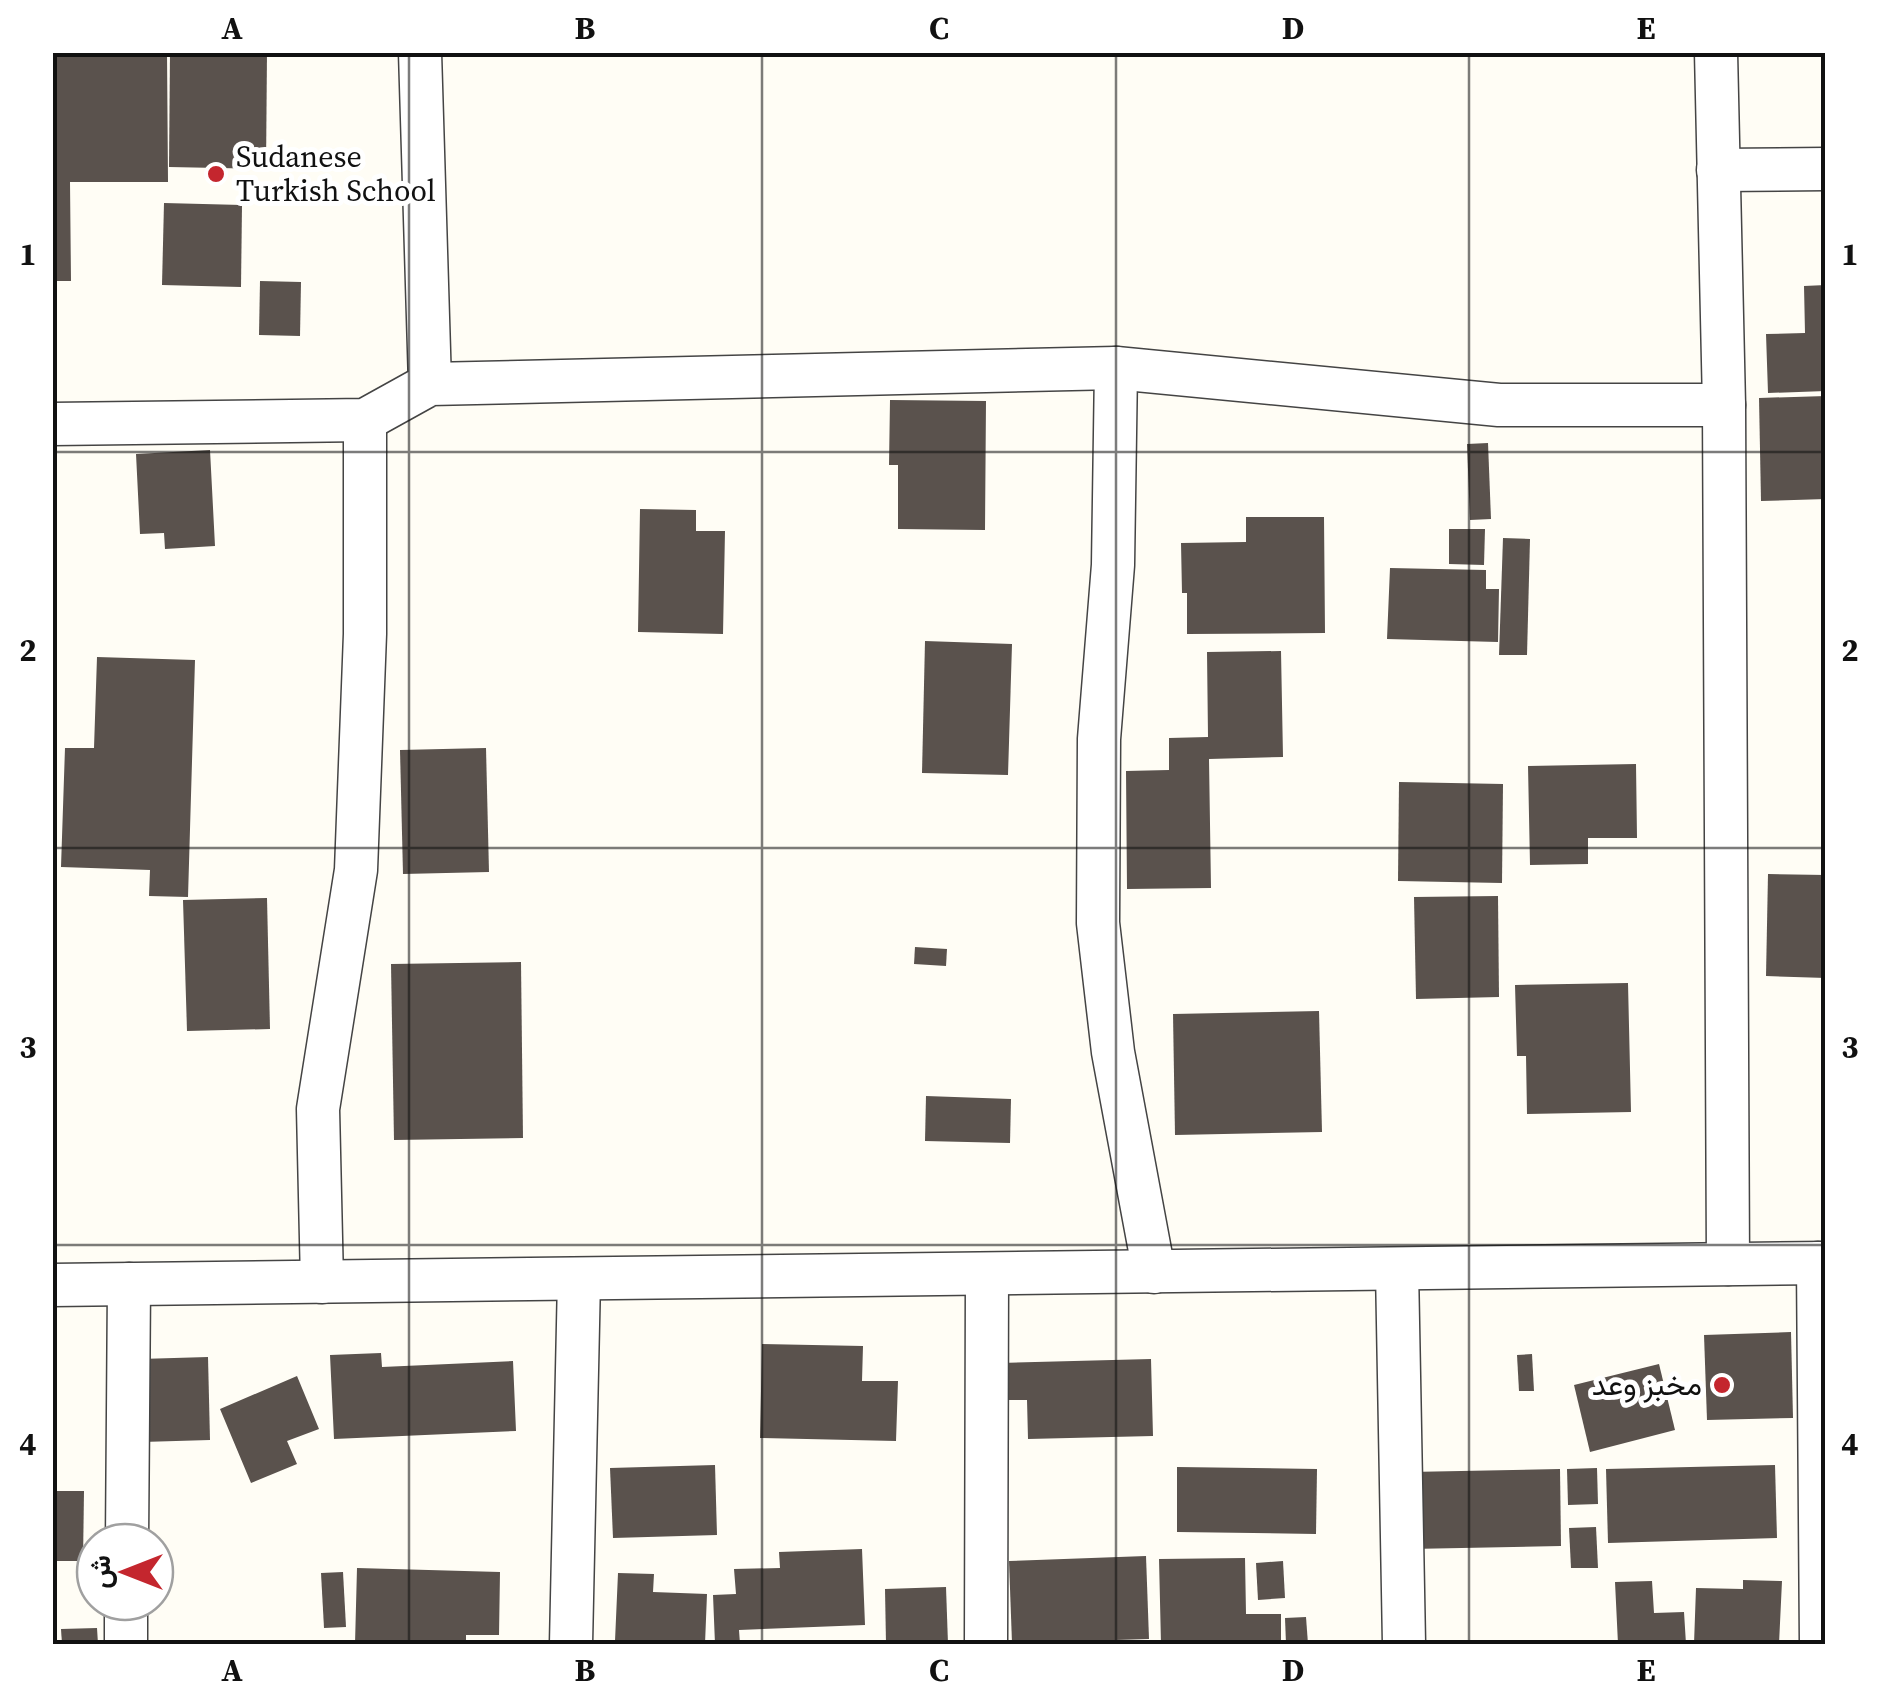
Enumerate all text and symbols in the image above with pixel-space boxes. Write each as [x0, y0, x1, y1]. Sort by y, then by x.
text: A [221, 6, 243, 50]
text: B [575, 6, 596, 50]
text: C [929, 6, 949, 50]
text: D [1282, 6, 1304, 50]
text: E [1636, 6, 1656, 50]
place label: Sudanese Turkish School [236, 136, 436, 211]
marker: Sudanese Turkish School [205, 163, 227, 185]
text: 1 [19, 232, 37, 276]
text: 1 [1841, 232, 1859, 276]
text: 2 [19, 628, 37, 672]
text: 2 [1841, 628, 1859, 672]
text: 3 [19, 1025, 37, 1069]
text: 3 [1841, 1025, 1859, 1069]
place label: مخبز وعد [1592, 1364, 1702, 1405]
marker: مخبز وعد [1711, 1374, 1733, 1396]
text: 4 [19, 1422, 37, 1466]
text: 4 [1841, 1422, 1859, 1466]
north arrow [75, 1522, 175, 1622]
text: ش [81, 1555, 119, 1589]
text: A [221, 1648, 243, 1692]
text: B [575, 1648, 596, 1692]
text: C [929, 1648, 949, 1692]
text: D [1282, 1648, 1304, 1692]
text: E [1636, 1648, 1656, 1692]

